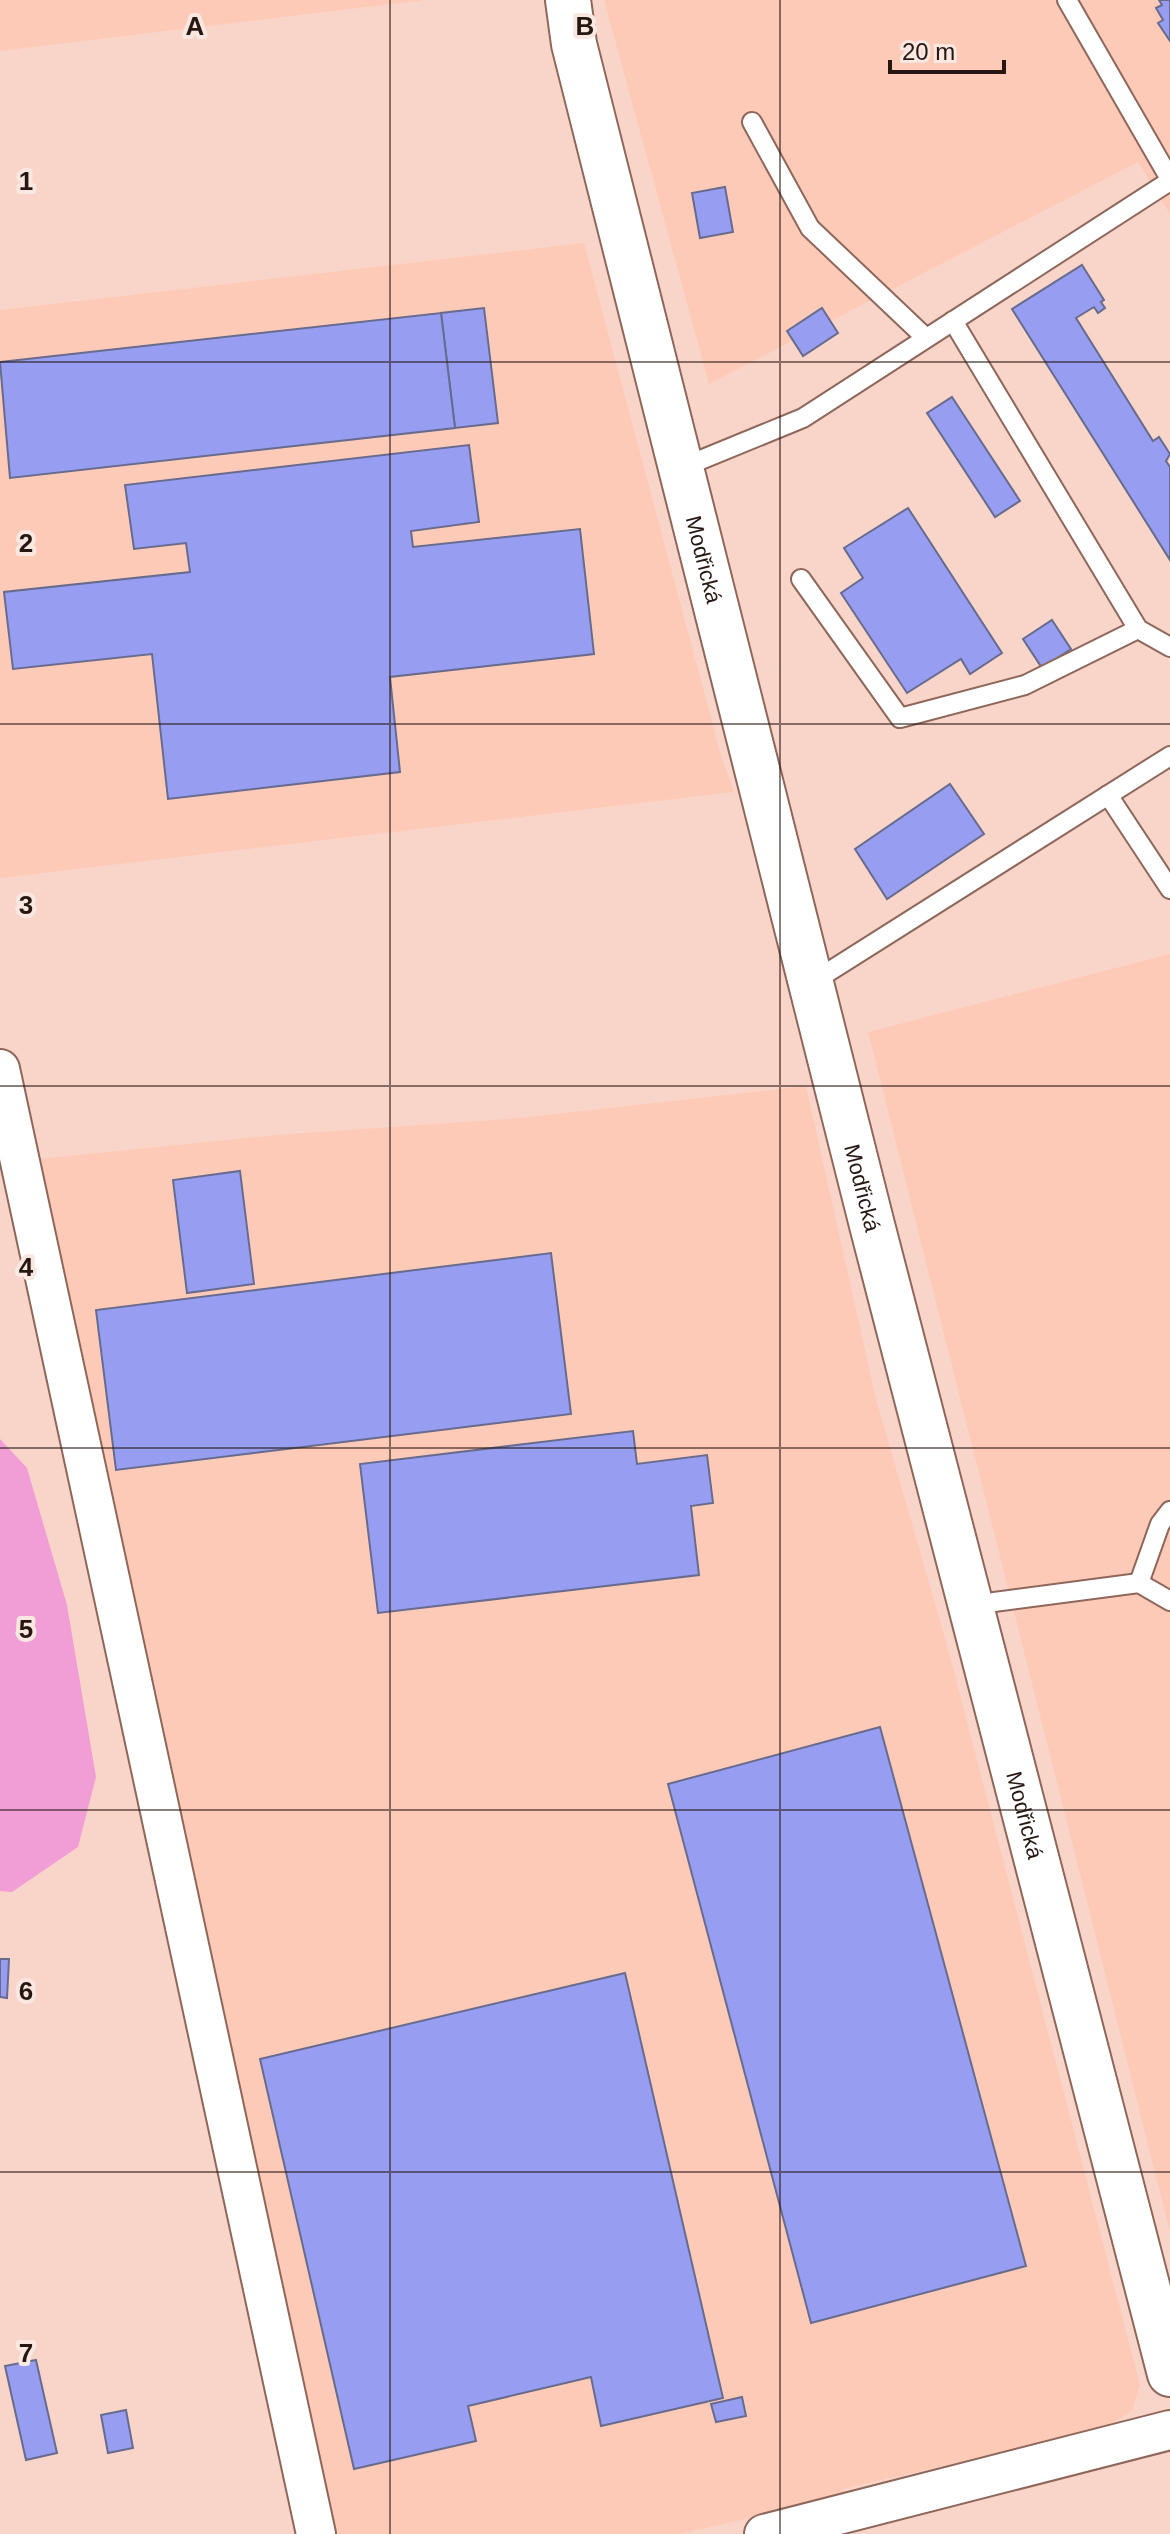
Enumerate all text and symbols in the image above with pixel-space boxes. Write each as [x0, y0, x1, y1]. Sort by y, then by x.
text: A [186, 11, 205, 41]
text: B [576, 11, 594, 41]
scale bar [890, 24, 1004, 74]
text: 20 m [902, 38, 955, 65]
text: 1 [19, 166, 33, 196]
street label: Modřická [681, 513, 727, 607]
text: 2 [19, 528, 33, 558]
text: 3 [19, 890, 33, 920]
street label: Modřická [839, 1142, 885, 1235]
text: 4 [19, 1252, 34, 1282]
text: 5 [19, 1614, 33, 1644]
street label: Modřická [1001, 1769, 1048, 1862]
text: 6 [19, 1976, 33, 2006]
text: 7 [19, 2338, 33, 2368]

